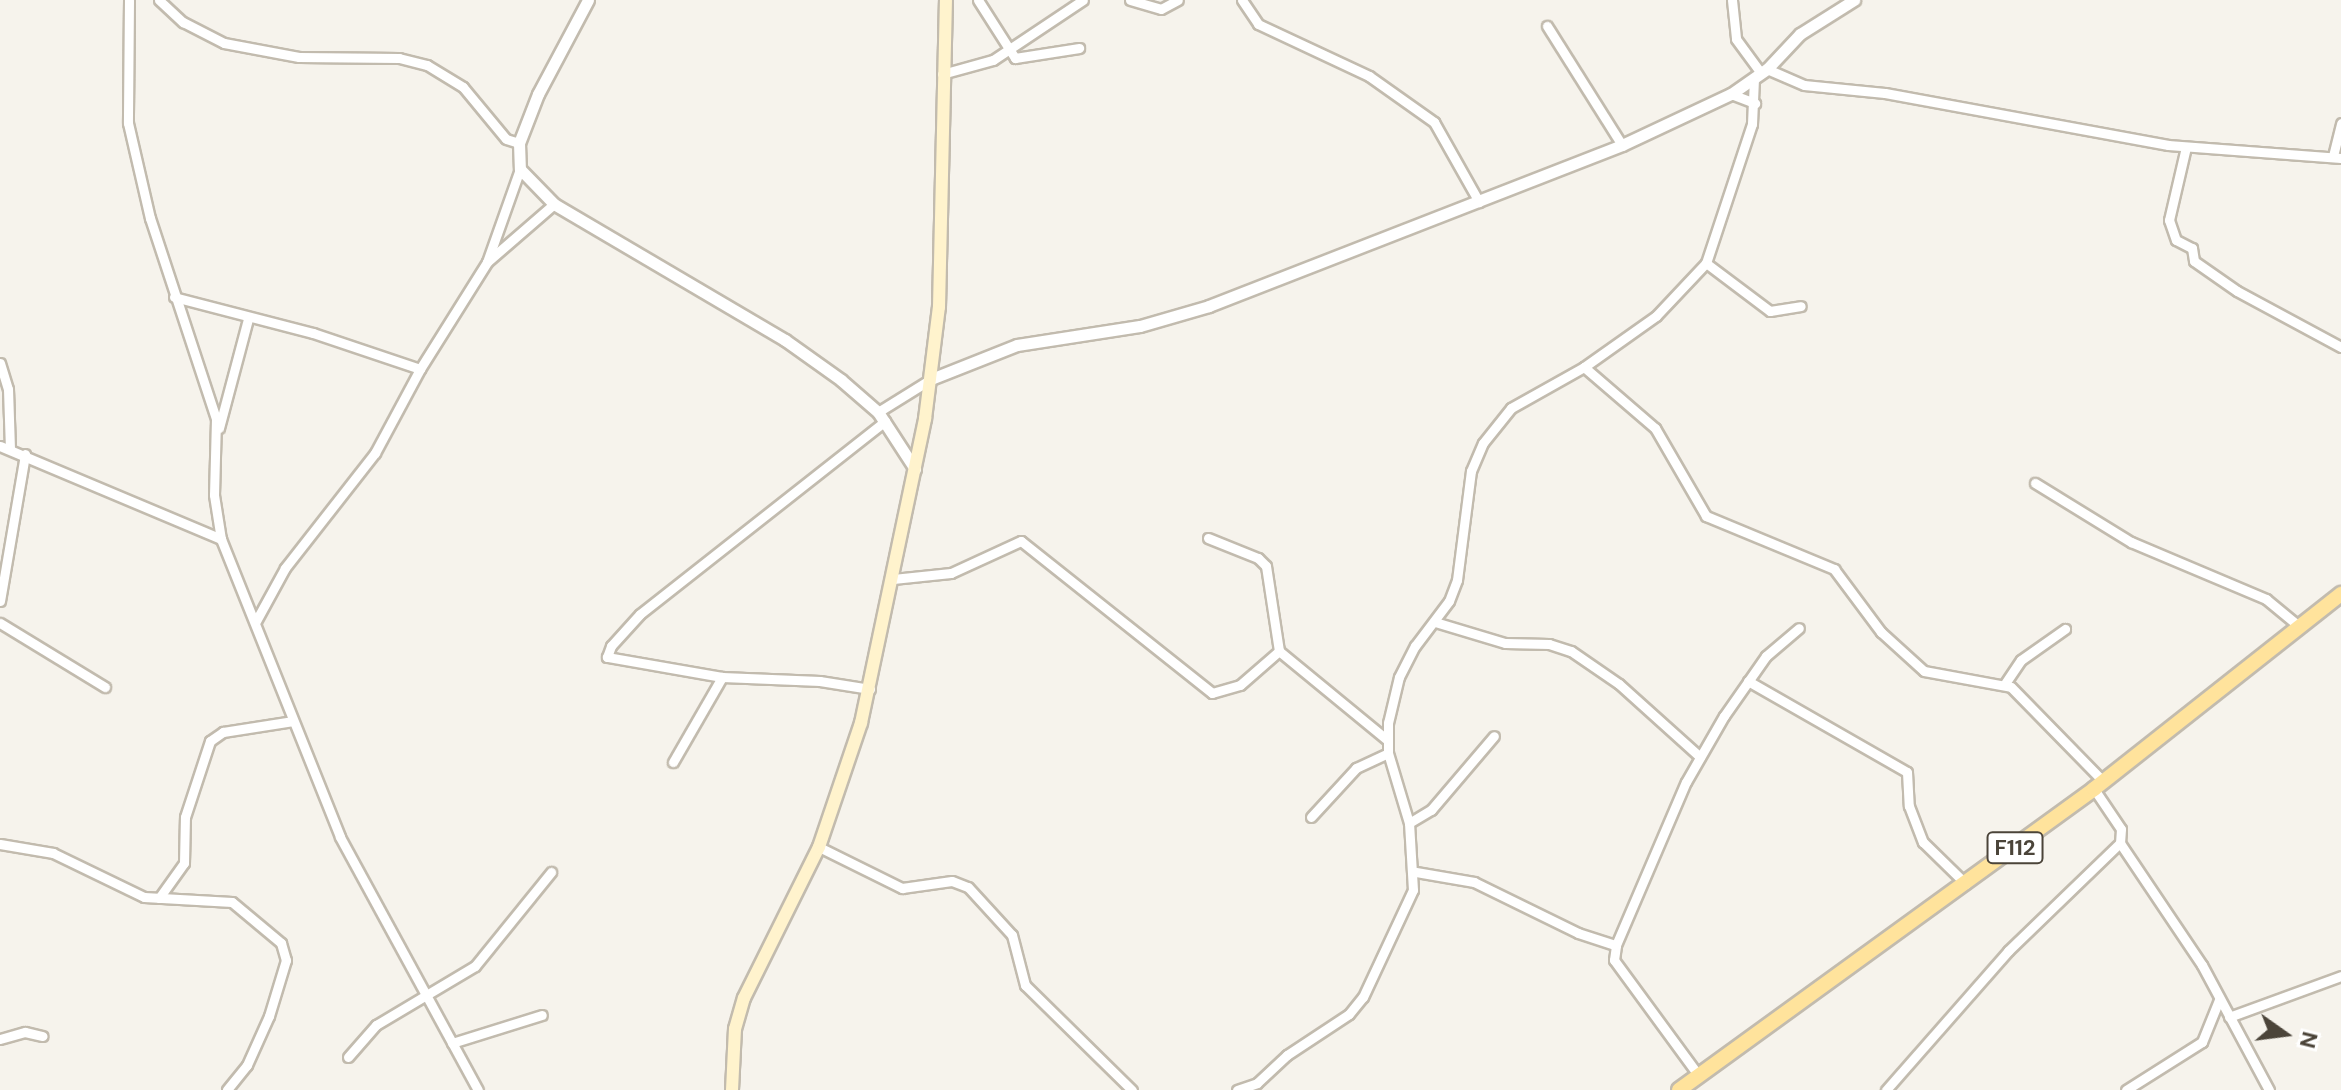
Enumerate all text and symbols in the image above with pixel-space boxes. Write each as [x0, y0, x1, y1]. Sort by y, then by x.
road number: F112 [1985, 830, 2045, 866]
north arrow [2245, 994, 2325, 1074]
text: N [2293, 1029, 2325, 1051]

